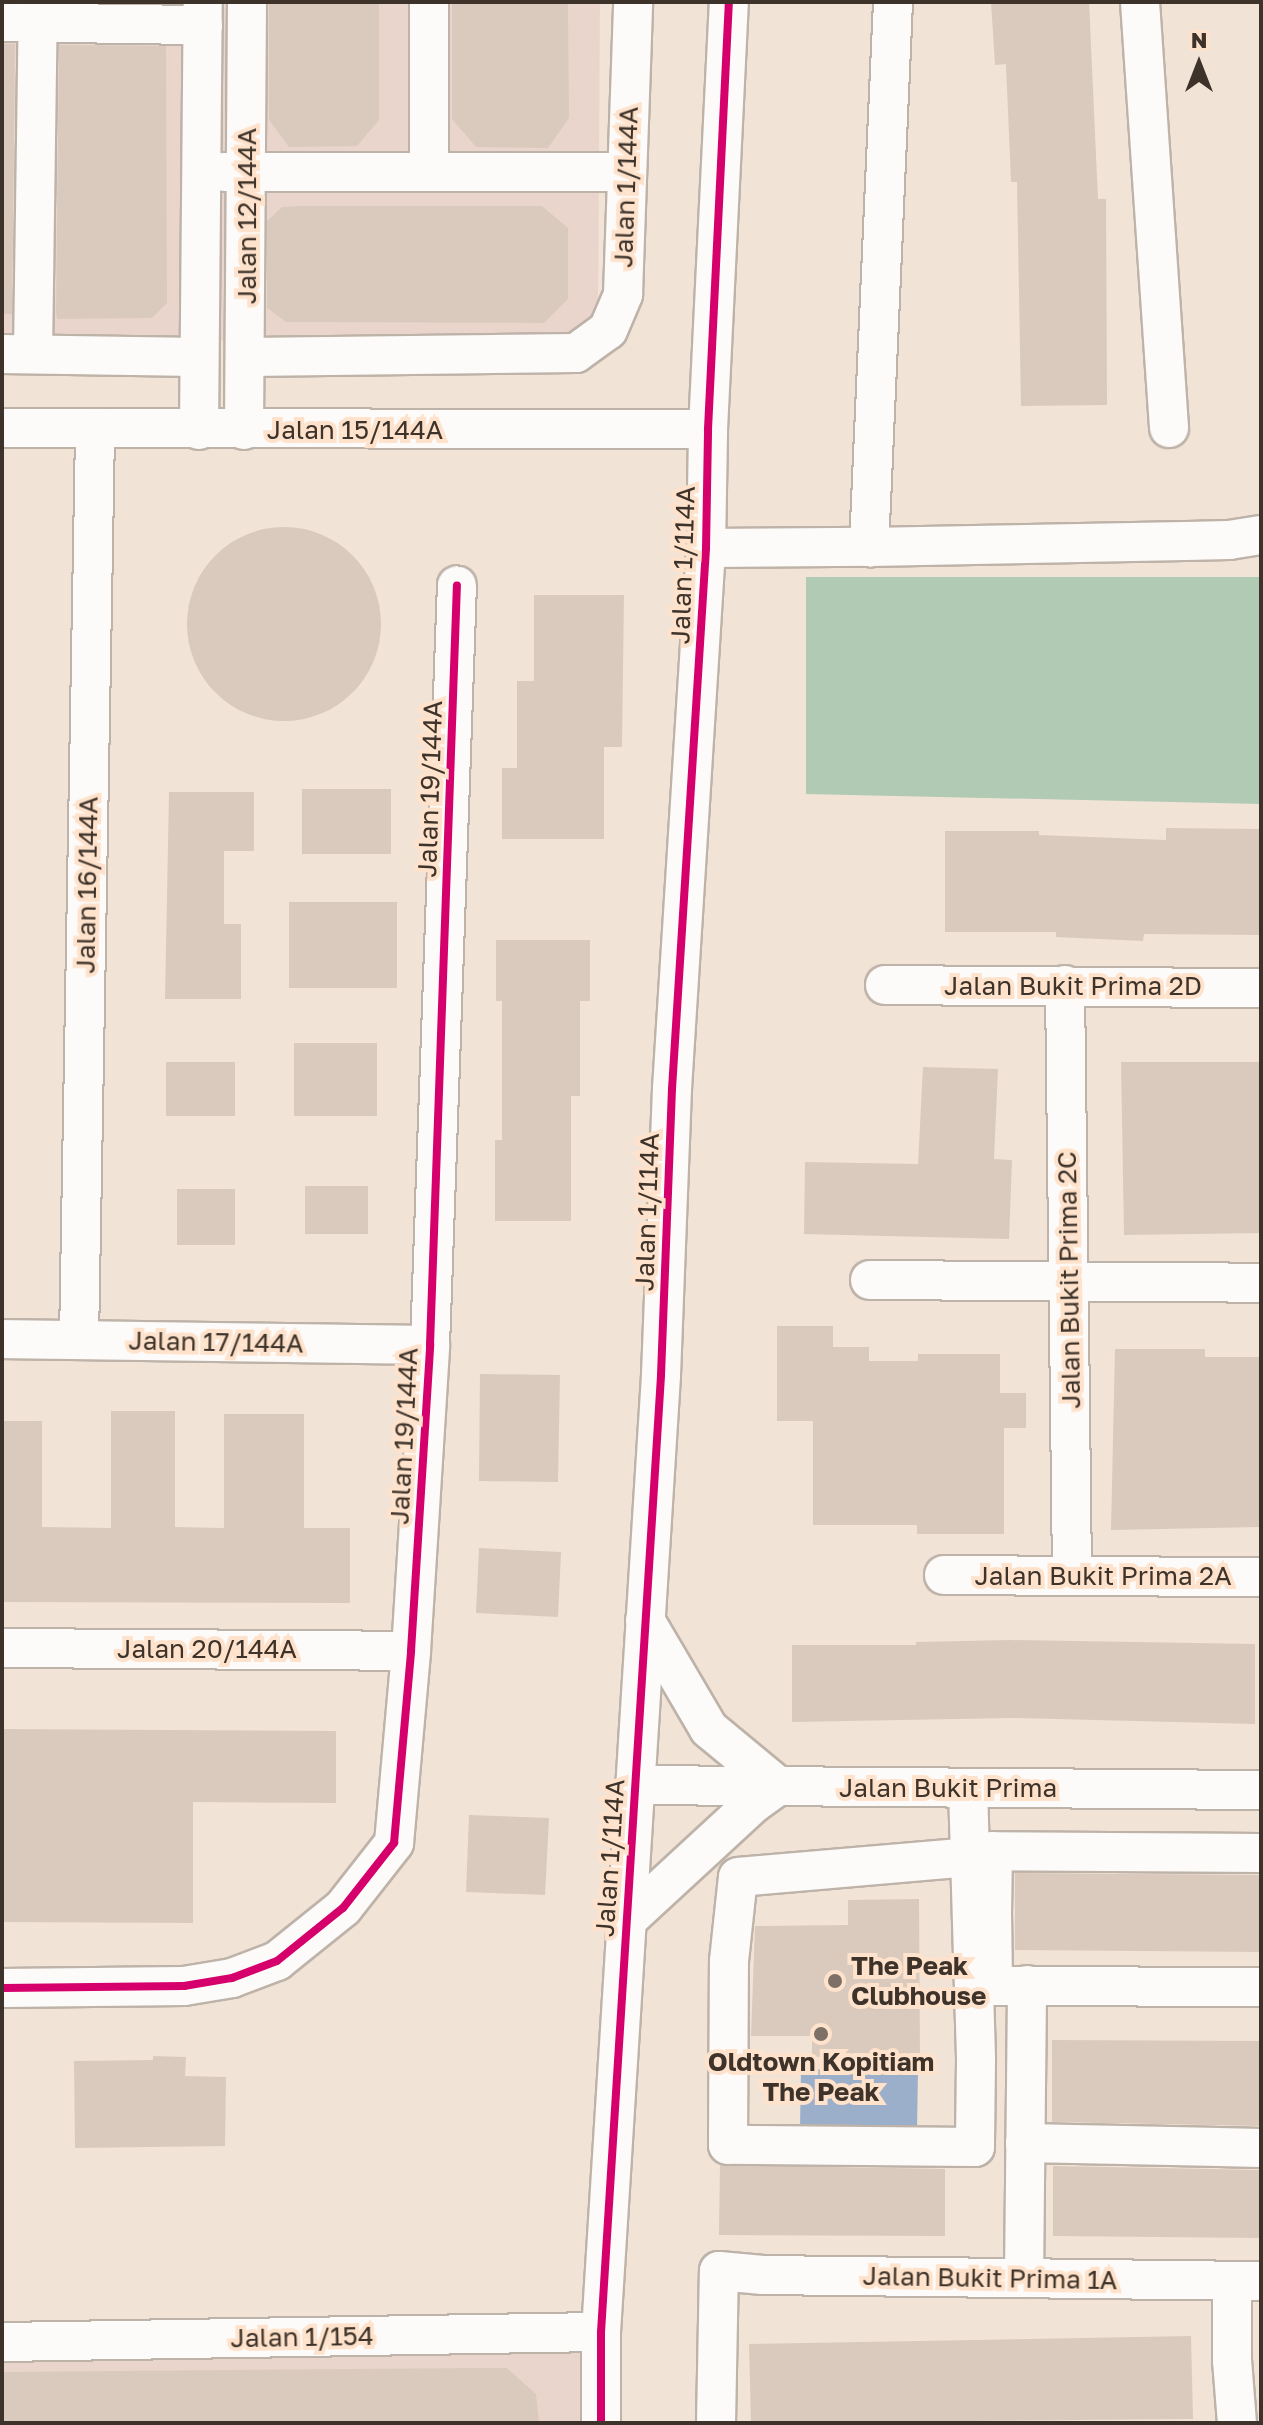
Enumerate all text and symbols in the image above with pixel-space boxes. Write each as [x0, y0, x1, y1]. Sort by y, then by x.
north arrow [1159, 24, 1239, 104]
text: N [1191, 26, 1207, 53]
street label: Jalan 1/144A [608, 106, 644, 268]
street label: Jalan 12/144A [231, 128, 263, 304]
street label: Jalan 15/144A [267, 414, 443, 446]
street label: Jalan 1/114A [665, 485, 701, 645]
street label: Jalan 19/144A [411, 700, 449, 878]
street label: Jalan 16/144A [70, 796, 104, 974]
street label: Jalan Bukit Prima 2D [944, 970, 1202, 1002]
street label: Jalan 1/114A [629, 1132, 665, 1292]
street label: Jalan Bukit Prima 2C [1051, 1151, 1087, 1409]
street label: Jalan 17/144A [128, 1325, 304, 1359]
street label: Jalan 19/144A [384, 1347, 424, 1525]
street label: Jalan Bukit Prima 2A [974, 1560, 1232, 1592]
street label: Jalan 20/144A [117, 1633, 297, 1665]
street label: Jalan Bukit Prima [839, 1772, 1057, 1804]
street label: Jalan 1/114A [589, 1778, 631, 1938]
place label: The Peak Clubhouse [851, 1950, 986, 2012]
marker: The Peak Clubhouse [826, 1972, 844, 1990]
marker: Oldtown Kopitiam The Peak [812, 2025, 830, 2043]
place label: Oldtown Kopitiam The Peak [708, 2046, 934, 2108]
street label: Jalan Bukit Prima 1A [862, 2260, 1118, 2296]
street label: Jalan 1/154 [230, 2320, 374, 2354]

